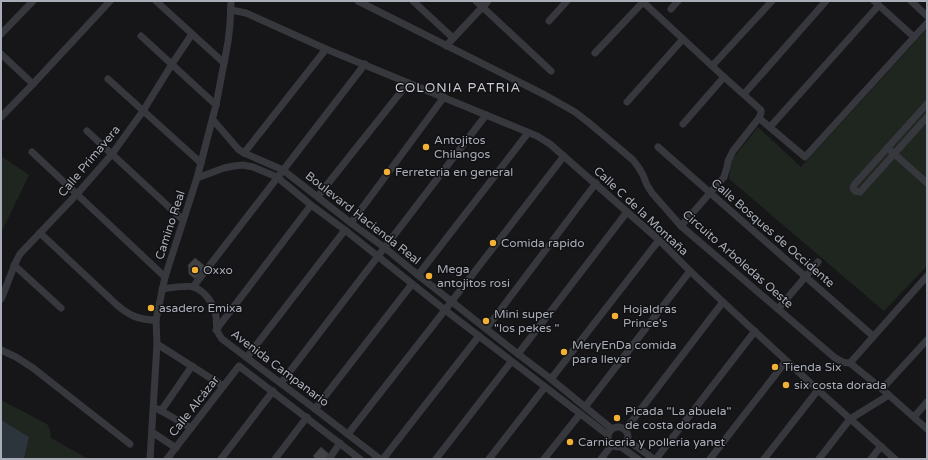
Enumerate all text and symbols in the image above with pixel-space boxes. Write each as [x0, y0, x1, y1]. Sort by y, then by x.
district label: COLONIA PATRIA [395, 80, 521, 96]
street label: Calle Primavera [55, 123, 123, 199]
place label: Antojitos Chilangos [434, 133, 491, 161]
marker: Antojitos Chilangos [421, 142, 431, 152]
street label: Calle C de la Montaña [591, 164, 691, 258]
place label: Ferreteria en general [395, 165, 513, 179]
marker: Ferreteria en general [382, 167, 392, 177]
street label: Boulevard Hacienda Real [303, 169, 423, 267]
street label: Calle Bosques de Occidente [709, 176, 838, 290]
street label: Camino Real [152, 189, 188, 261]
street label: Circuito Arboledas Oeste [680, 207, 796, 311]
place label: Comida rapido [501, 236, 585, 250]
marker: Comida rapido [488, 238, 498, 248]
place label: Mega antojitos rosi [437, 262, 510, 290]
place label: Oxxo [203, 263, 233, 277]
marker: Oxxo [190, 265, 200, 275]
marker: Mega antojitos rosi [424, 271, 434, 281]
place label: asadero Emixa [159, 301, 242, 315]
place label: Hojaldras Prince's [623, 302, 677, 330]
marker: asadero Emixa [146, 303, 156, 313]
place label: Mini super "los pekes " [494, 307, 560, 335]
marker: Hojaldras Prince's [610, 311, 620, 321]
marker: Mini super "los pekes " [481, 316, 491, 326]
street label: Avenida Campanario [228, 327, 332, 409]
place label: MeryEnDa comida para llevar [572, 338, 677, 366]
marker: MeryEnDa comida para llevar [559, 347, 569, 357]
place label: Tienda Six [783, 360, 841, 374]
marker: Tienda Six [770, 362, 780, 372]
street label: Calle Alcázar [166, 372, 222, 439]
place label: six costa dorada [794, 378, 887, 392]
marker: six costa dorada [781, 380, 791, 390]
place label: Picada "La abuela" de costa dorada [625, 404, 731, 432]
marker: Picada "La abuela" de costa dorada [612, 413, 622, 423]
place label: Carniceria y polleria yanet [578, 435, 725, 449]
marker: Carniceria y polleria yanet [565, 437, 575, 447]

